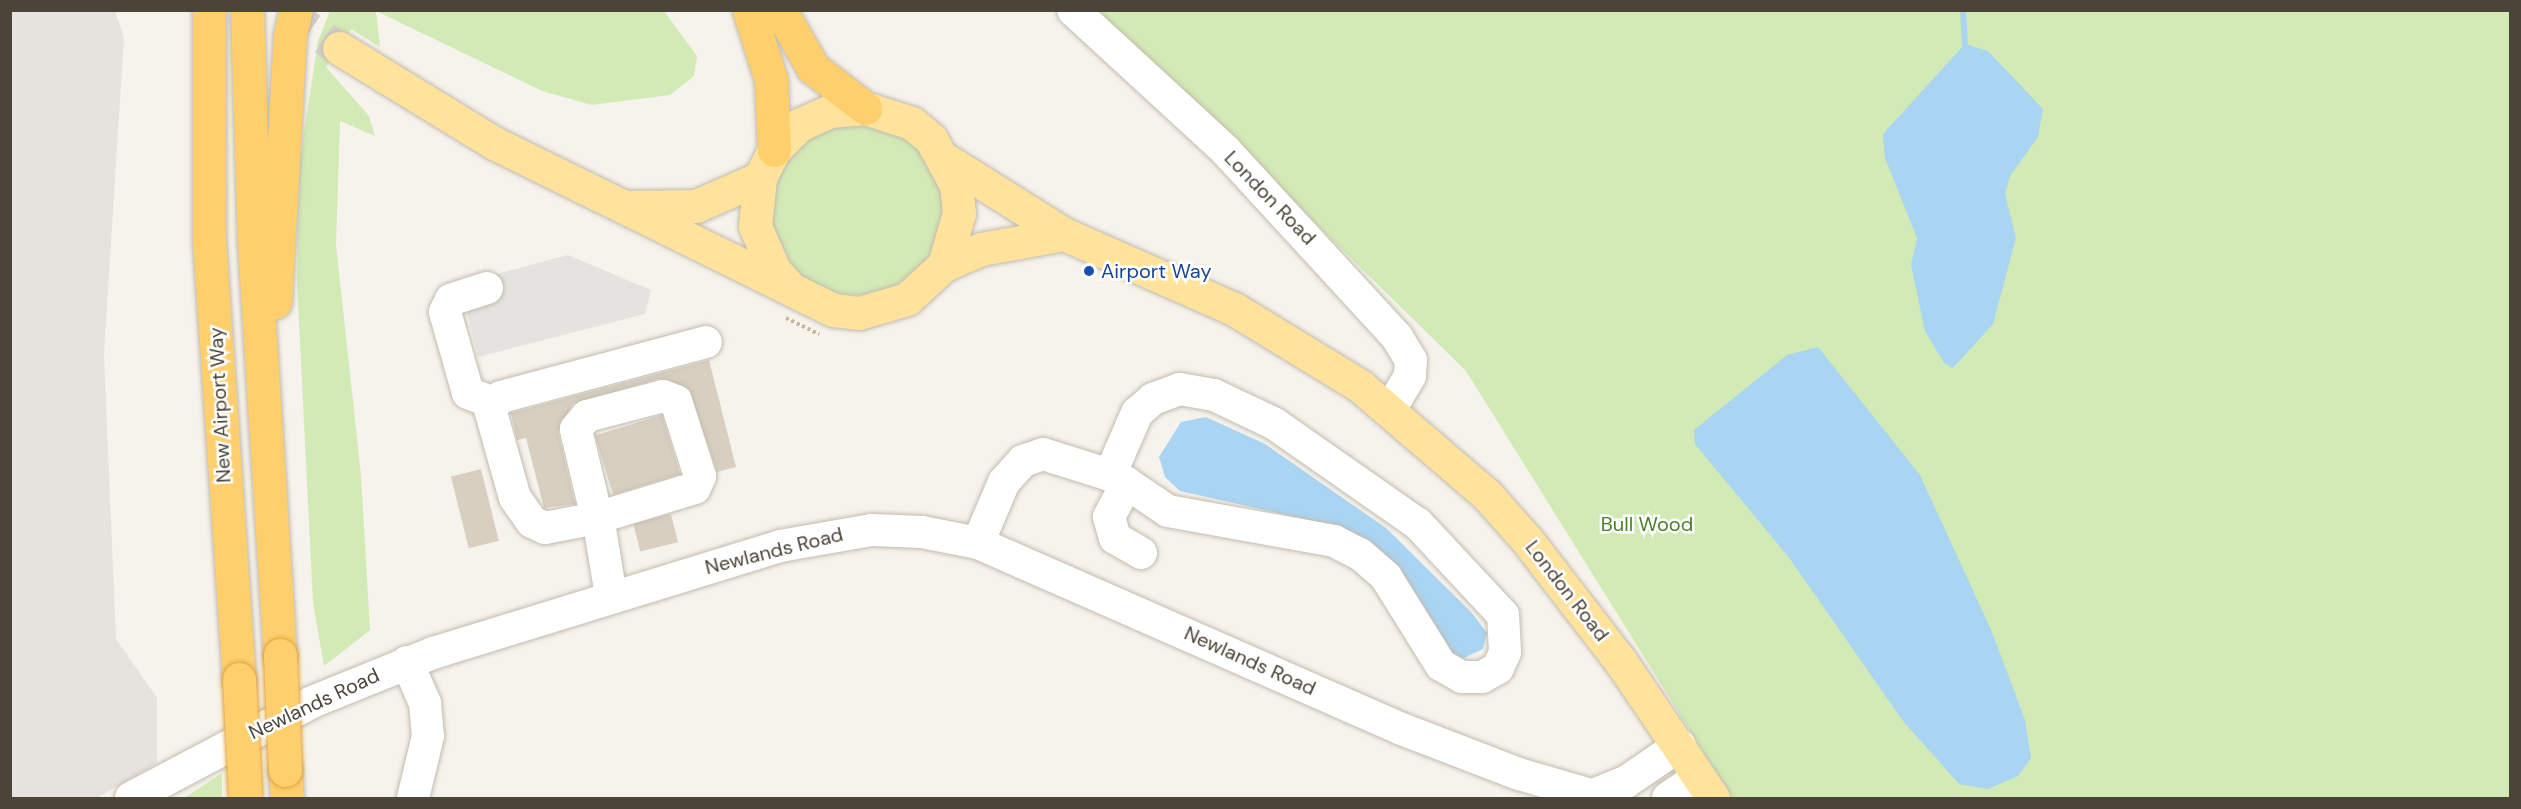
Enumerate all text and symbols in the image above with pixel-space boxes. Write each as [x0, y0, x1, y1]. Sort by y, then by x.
street label: London Road [1219, 146, 1321, 250]
place label: Airport Way [1101, 259, 1211, 283]
marker: Airport Way [1082, 264, 1096, 278]
street label: New Airport Way [204, 327, 236, 483]
park label: Bull Wood [1601, 512, 1693, 536]
street label: Newlands Road [703, 522, 845, 580]
street label: London Road [1520, 536, 1614, 646]
street label: Newlands Road [1181, 621, 1319, 701]
street label: Newlands Road [245, 663, 383, 745]

